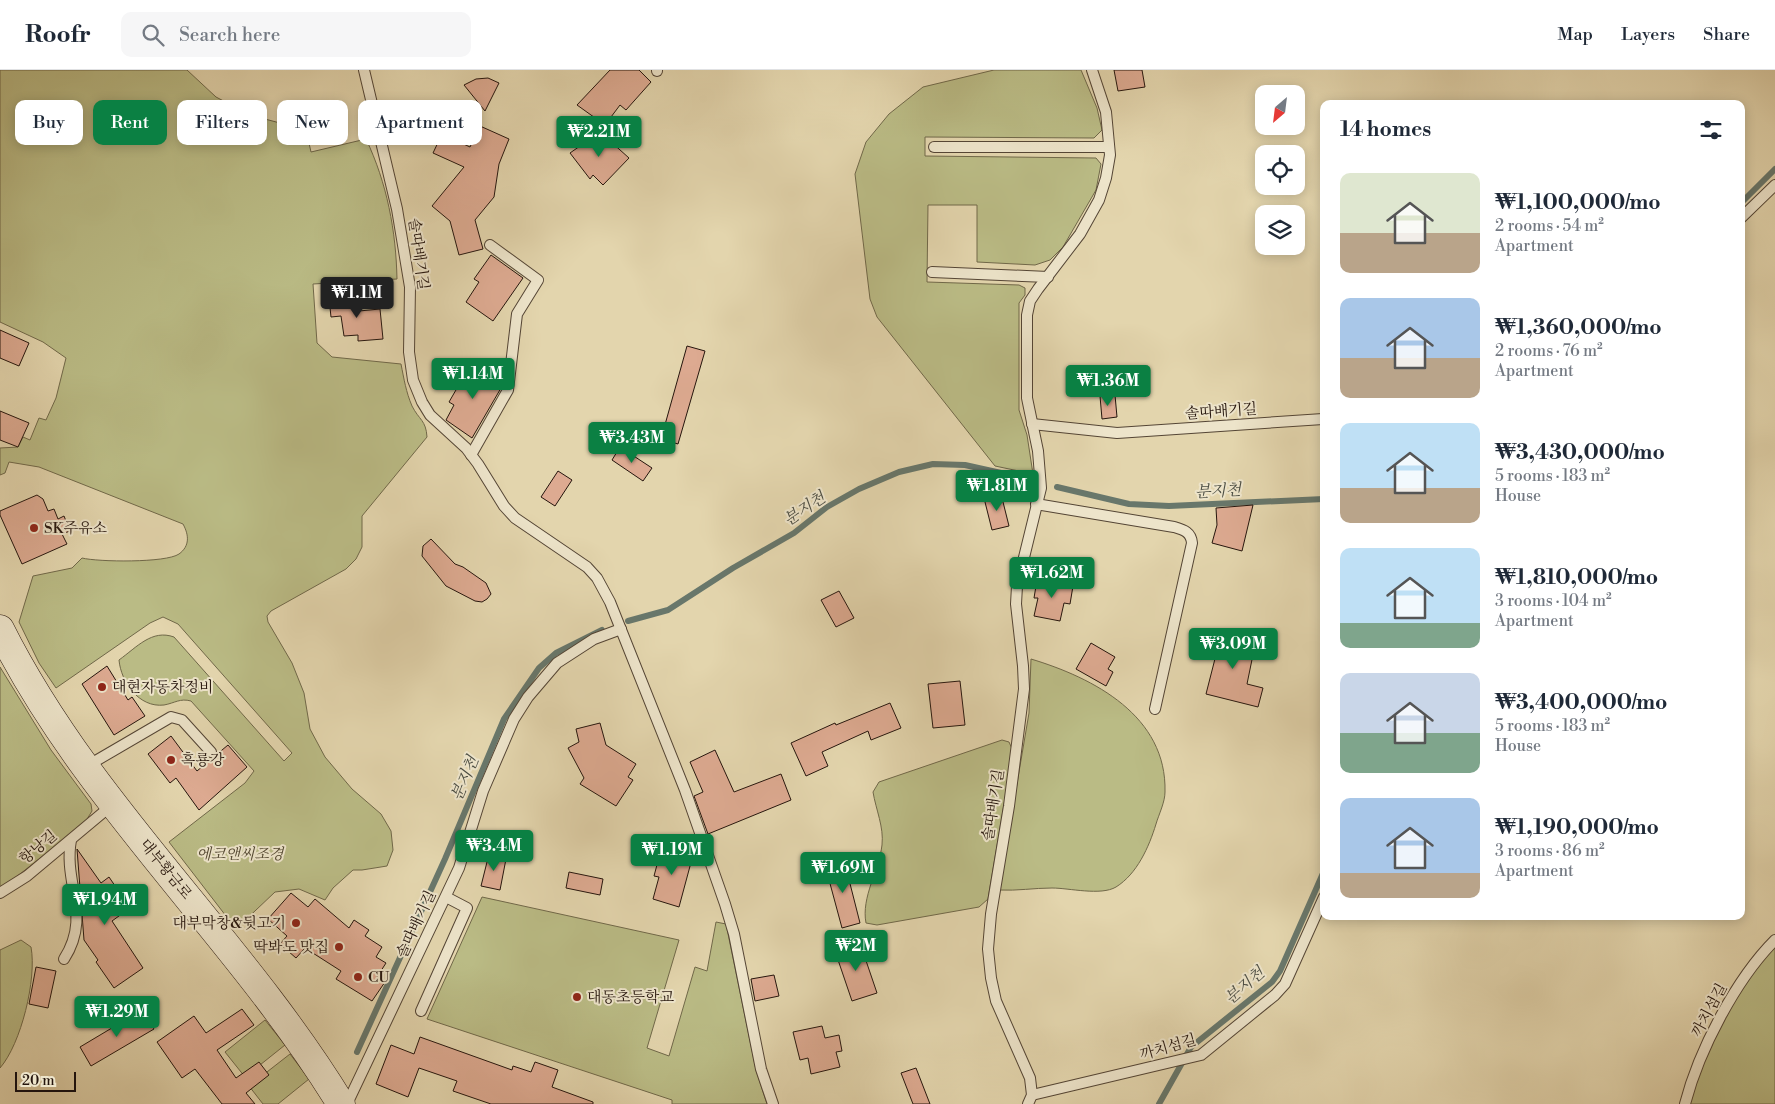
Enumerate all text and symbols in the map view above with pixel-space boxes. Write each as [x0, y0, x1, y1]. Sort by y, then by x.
search box [121, 12, 471, 57]
text: Roofr [25, 20, 91, 50]
icon: search [139, 21, 167, 49]
text: Search here [179, 23, 280, 47]
text: Map [1558, 23, 1593, 46]
text: Layers [1621, 23, 1675, 46]
text: Share [1703, 23, 1750, 46]
north arrow [1255, 85, 1305, 135]
map controls [1255, 85, 1305, 255]
chip: Buy [15, 100, 83, 145]
chip: Rent [93, 100, 167, 145]
chip: Filters [177, 100, 267, 145]
chip: New [277, 100, 348, 145]
chip: Apartment [358, 100, 482, 145]
pin: ₩2.21M [558, 116, 640, 158]
icon: filters [1697, 116, 1725, 144]
text: 14 homes [1340, 117, 1431, 143]
text: ₩2.21M [567, 122, 631, 142]
button: locate [1255, 145, 1305, 195]
text: ₩1,100,000/mo [1495, 190, 1661, 216]
icon: home [1380, 193, 1440, 253]
button: layers [1255, 205, 1305, 255]
text: 2 rooms · 54 m² [1495, 216, 1604, 236]
street label: 솔따배기길 [404, 217, 433, 291]
text: Apartment [1495, 236, 1574, 256]
pin: ₩1.1M [322, 276, 392, 319]
text: ₩1.1M [332, 283, 382, 303]
text: ₩1,360,000/mo [1495, 315, 1662, 341]
icon: home [1380, 318, 1440, 378]
text: 2 rooms · 76 m² [1495, 341, 1603, 361]
pin: ₩1.14M [432, 358, 514, 400]
text: Apartment [1495, 361, 1574, 381]
text: ₩1.14M [443, 364, 503, 384]
pin: ₩1.36M [1067, 364, 1149, 407]
text: ₩1.36M [1077, 371, 1139, 391]
street label: 솔따배기길 [1184, 399, 1258, 424]
pin: ₩3.43M [591, 422, 673, 464]
text: ₩3.43M [599, 428, 665, 448]
text: ₩3,430,000/mo [1495, 440, 1665, 466]
icon: home [1380, 443, 1440, 503]
text: 5 rooms · 183 m² [1495, 466, 1610, 486]
pin: ₩1.81M [956, 470, 1038, 512]
text: ₩1.81M [967, 476, 1027, 496]
water label: 분지천 [1194, 480, 1243, 502]
text: House [1495, 486, 1541, 506]
water label: 분지천 [780, 487, 831, 530]
place label: SK주유소 [44, 519, 108, 538]
marker: SK주유소 [28, 522, 40, 534]
pin: ₩1.62M [1011, 556, 1093, 599]
text: ₩1.62M [1020, 563, 1084, 583]
text: ₩1,810,000/mo [1495, 565, 1658, 591]
icon: home [1380, 568, 1440, 628]
text: 3 rooms · 104 m² [1495, 591, 1612, 611]
text: Apartment [1495, 611, 1574, 631]
pin: ₩3.09M [1192, 628, 1274, 670]
text: ₩3.09M [1200, 634, 1266, 654]
place label: 대현자동차정비 [112, 678, 213, 697]
marker: 대현자동차정비 [96, 681, 108, 693]
text: ₩3,400,000/mo [1495, 690, 1667, 716]
icon: home [1380, 693, 1440, 753]
text: 5 rooms · 183 m² [1495, 716, 1610, 736]
text: House [1495, 736, 1541, 756]
place label: 흑룡강 [181, 751, 225, 770]
water label: 분지천 [447, 752, 484, 804]
marker: 흑룡강 [165, 754, 177, 766]
street label: 솔따배기길 [978, 768, 1009, 842]
text: ₩1,190,000/mo [1495, 815, 1659, 841]
icon: home [1380, 818, 1440, 878]
street label: 항낭길 [16, 826, 61, 869]
pin: ₩3.4M [459, 830, 529, 872]
pin: ₩1.19M [631, 834, 713, 876]
street label: 대부황금로 [135, 835, 196, 904]
text: ₩3.4M [466, 836, 522, 856]
text: ₩1.19M [642, 840, 702, 860]
text: 3 rooms · 86 m² [1495, 841, 1605, 861]
park label: 에코앤씨조경 [197, 845, 285, 864]
pin: ₩1.69M [802, 852, 884, 894]
text: ₩1.69M [811, 858, 875, 878]
text: Apartment [1495, 861, 1574, 881]
pin: ₩1.94M [64, 884, 146, 926]
street label: 솔따배기길 [393, 887, 440, 961]
text: ₩1.94M [73, 890, 137, 910]
place label: 대부막창&뒷고기 [173, 914, 286, 933]
marker: 대부막창&뒷고기 [290, 917, 302, 929]
pin: ₩2M [832, 930, 880, 972]
text: ₩2M [836, 936, 876, 956]
place label: 딱봐도 맛집 [253, 938, 329, 957]
marker: 딱봐도 맛집 [333, 941, 345, 953]
water label: 분지천 [1221, 962, 1270, 1009]
place label: CU [368, 968, 389, 987]
marker: CU [352, 971, 364, 983]
street label: 까치섬길 [1687, 980, 1731, 1040]
place label: 대동초등학교 [587, 988, 674, 1007]
marker: 대동초등학교 [571, 991, 583, 1003]
pin: ₩1.29M [76, 996, 158, 1038]
text: ₩1.29M [85, 1002, 149, 1022]
street label: 까치섬길 [1138, 1030, 1199, 1065]
scale bar [15, 1069, 76, 1092]
text: 20 m [22, 1072, 54, 1090]

